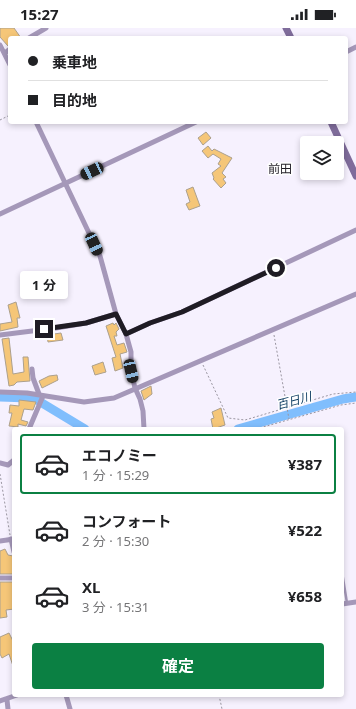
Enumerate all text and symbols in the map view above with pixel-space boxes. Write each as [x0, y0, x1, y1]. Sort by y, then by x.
text: 15:27 [20, 4, 59, 24]
text: 乗車地 [52, 52, 97, 72]
text: 目的地 [52, 90, 97, 110]
map controls [300, 136, 344, 180]
button: layers [300, 136, 344, 180]
car [79, 160, 105, 182]
district label: 前田 [268, 160, 292, 177]
car [83, 231, 105, 257]
route start [267, 259, 285, 277]
callout: 1 分 [20, 271, 68, 299]
text: 1 分 [32, 276, 56, 294]
route end [35, 320, 53, 338]
car [122, 358, 140, 384]
water label: 百日川 [274, 387, 315, 413]
text: エコノミー [82, 445, 157, 465]
icon: car [34, 446, 70, 482]
text: ¥387 [288, 454, 322, 474]
text: 1 分 · 15:29 [82, 466, 149, 484]
text: コンフォート [82, 511, 172, 531]
icon: car [34, 512, 70, 548]
text: ¥522 [288, 520, 322, 540]
text: 2 分 · 15:30 [82, 532, 149, 550]
text: XL [82, 577, 100, 597]
icon: car [34, 578, 70, 614]
text: ¥658 [288, 586, 322, 606]
text: 3 分 · 15:31 [82, 598, 149, 616]
button: 確定 [32, 643, 324, 689]

